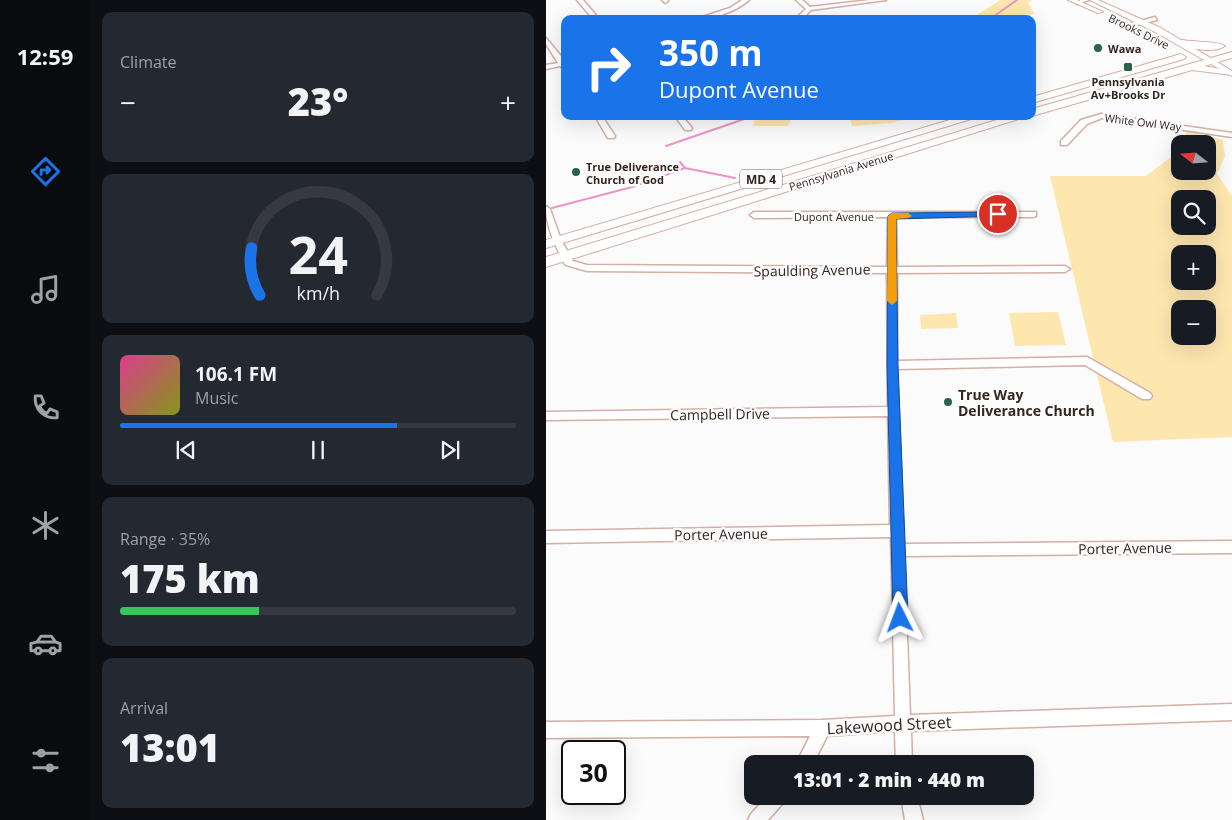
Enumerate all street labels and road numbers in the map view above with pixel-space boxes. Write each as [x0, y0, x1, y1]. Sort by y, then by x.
street label: Brooks Drive [1106, 10, 1172, 52]
street label: White Owl Way [1104, 110, 1183, 134]
street label: Pennsylvania Avenue [787, 148, 895, 194]
road number: MD 4 [740, 170, 782, 188]
street label: Dupont Avenue [794, 209, 874, 224]
street label: Spaulding Avenue [753, 259, 871, 281]
street label: Campbell Drive [670, 404, 770, 424]
street label: Porter Avenue [674, 524, 768, 544]
street label: Porter Avenue [1078, 538, 1172, 558]
street label: Lakewood Street [826, 711, 952, 739]

